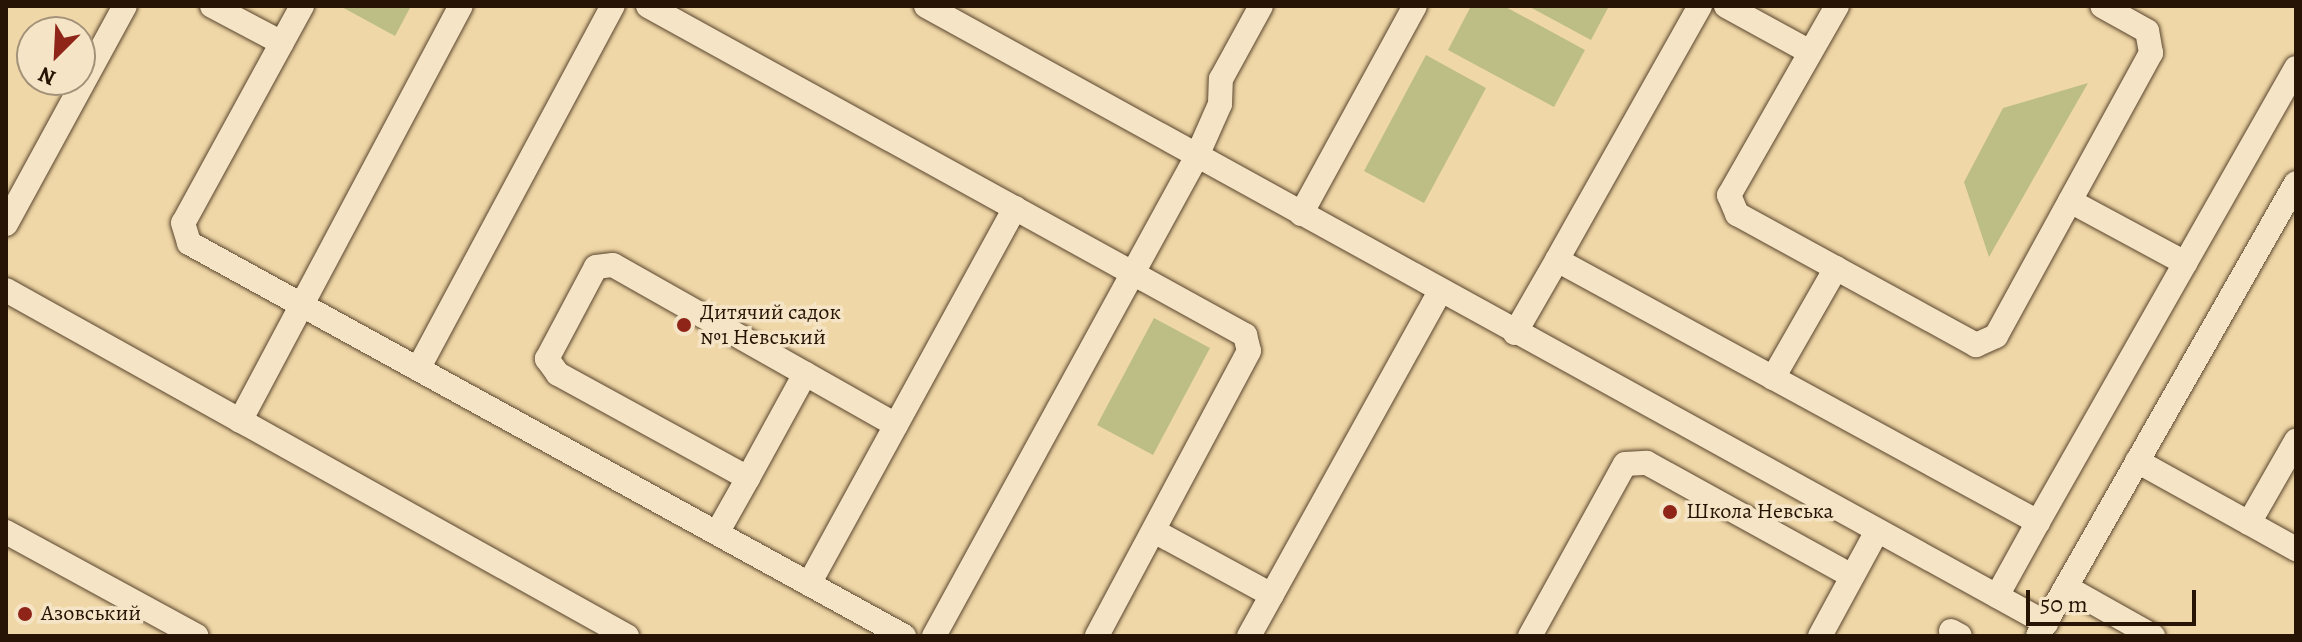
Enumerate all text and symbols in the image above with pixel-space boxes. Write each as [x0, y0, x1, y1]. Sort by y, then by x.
north arrow [16, 16, 96, 96]
text: N [34, 59, 60, 93]
place label: Дитячий садок №1 Невський [700, 299, 841, 350]
marker: Дитячий садок №1 Невський [675, 316, 693, 334]
place label: Школа Невська [1686, 499, 1834, 525]
marker: Школа Невська [1661, 503, 1679, 521]
scale bar [2030, 574, 2200, 624]
text: 50 m [2040, 588, 2088, 620]
place label: Азовський [41, 601, 141, 627]
marker: Азовський [16, 605, 34, 623]

